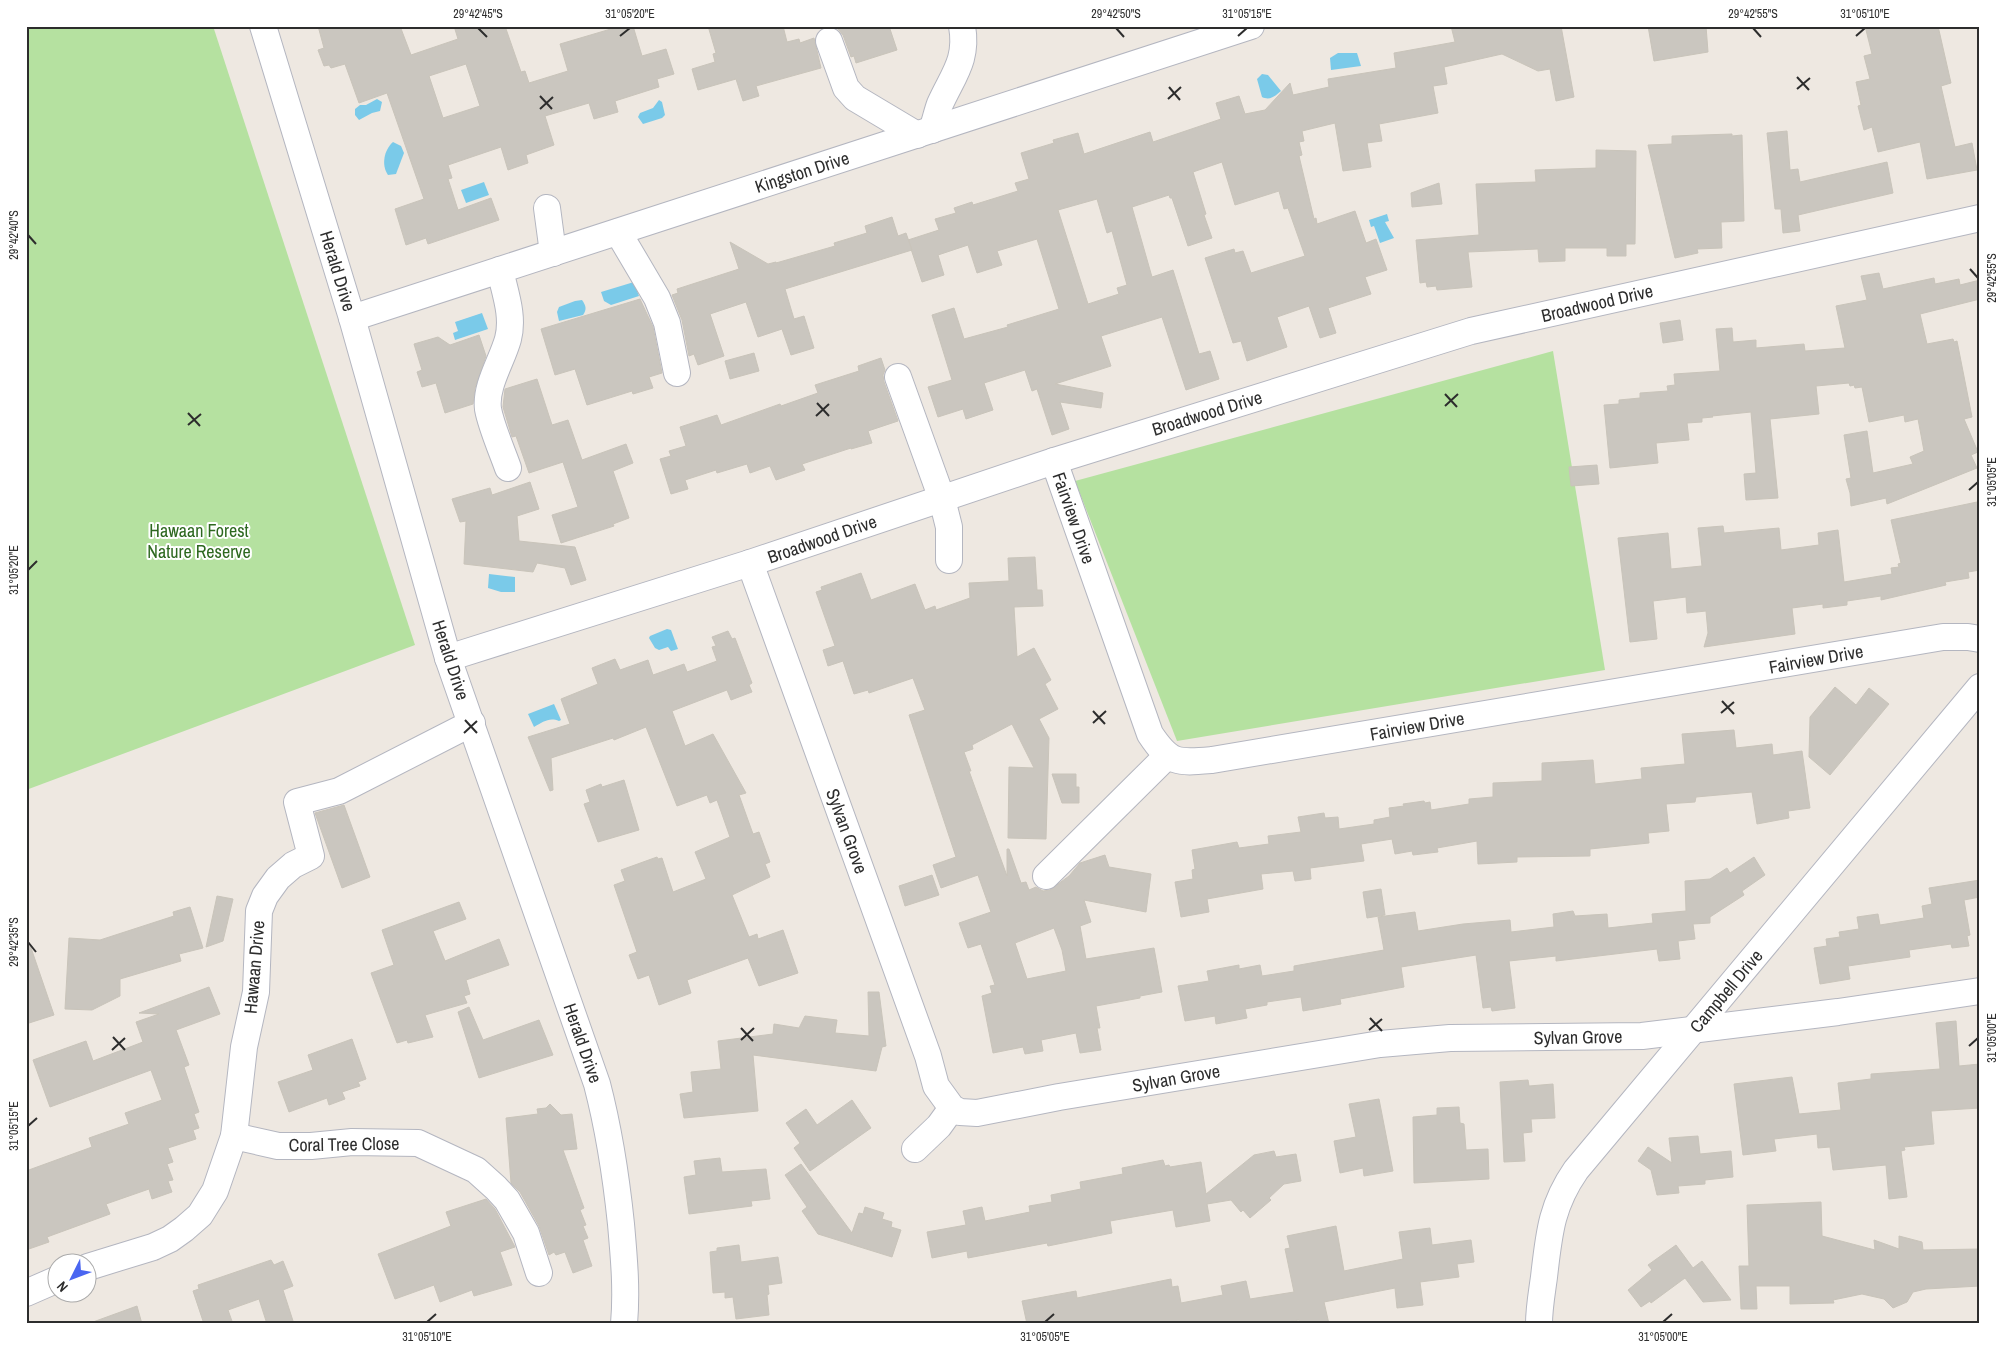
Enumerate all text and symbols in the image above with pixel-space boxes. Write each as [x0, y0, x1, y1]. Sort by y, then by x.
text: 29°42'45"S [453, 6, 503, 22]
text: 31°05'20"E [605, 6, 655, 22]
text: 29°42'50"S [1091, 6, 1141, 22]
text: 31°05'15"E [1222, 6, 1272, 22]
text: 29°42'55"S [1728, 6, 1778, 22]
text: 31°05'10"E [1840, 6, 1890, 22]
street label: Kingston Drive [752, 145, 852, 199]
text: 29°42'40"S [6, 210, 22, 260]
street label: Herald Drive [314, 228, 362, 314]
text: 29°42'55"S [1984, 253, 2000, 303]
street label: Broadwood Drive [1539, 278, 1655, 328]
street label: Broadwood Drive [1149, 384, 1265, 442]
text: 31°05'05"E [1984, 457, 2000, 507]
street label: Fairview Drive [1047, 469, 1101, 567]
street label: Broadwood Drive [764, 509, 880, 569]
park label: Hawaan Forest Nature Reserve [147, 518, 251, 564]
text: 31°05'20"E [6, 545, 22, 595]
street label: Herald Drive [426, 617, 476, 703]
street label: Fairview Drive [1767, 638, 1865, 680]
street label: Fairview Drive [1368, 705, 1466, 747]
street label: Sylvan Grove [820, 785, 874, 877]
text: 29°42'35"S [6, 917, 22, 967]
street label: Hawaan Drive [237, 919, 271, 1015]
street label: Campbell Drive [1684, 944, 1768, 1038]
street label: Herald Drive [558, 1000, 608, 1086]
text: 31°05'00"E [1984, 1013, 2000, 1063]
street label: Sylvan Grove [1533, 1024, 1623, 1050]
street label: Sylvan Grove [1130, 1058, 1222, 1098]
text: 31°05'15"E [6, 1101, 22, 1151]
street label: Coral Tree Close [288, 1131, 400, 1157]
north arrow [48, 1252, 98, 1302]
text: N [53, 1278, 72, 1296]
text: 31°05'10"E [402, 1329, 452, 1345]
text: 31°05'05"E [1020, 1329, 1070, 1345]
text: 31°05'00"E [1638, 1329, 1688, 1345]

